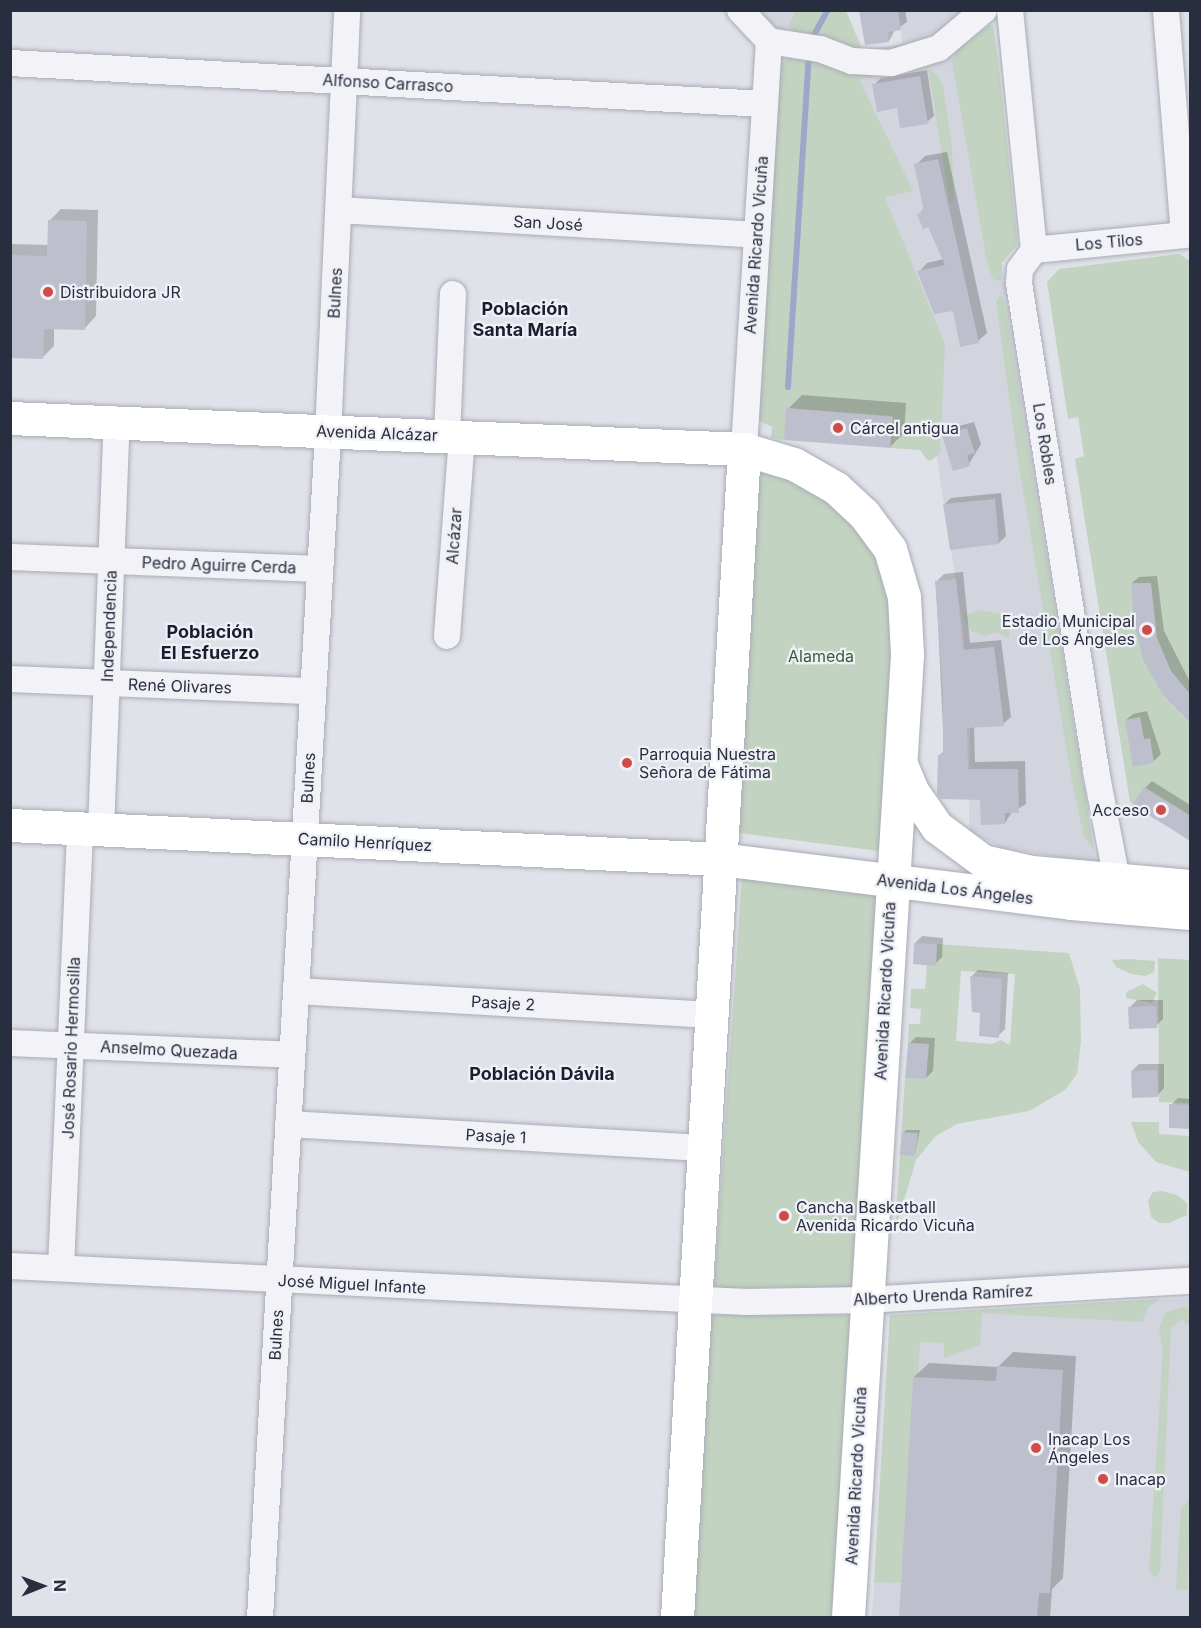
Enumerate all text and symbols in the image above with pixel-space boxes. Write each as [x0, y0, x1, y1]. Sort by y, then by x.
street label: Alfonso Carrasco [322, 70, 454, 96]
street label: Avenida Ricardo Vicuña [740, 155, 772, 335]
street label: San José [513, 212, 583, 234]
street label: Los Tilos [1074, 229, 1144, 255]
street label: Bulnes [324, 267, 346, 319]
place label: Distribuidora JR [60, 282, 181, 302]
marker: Distribuidora JR [41, 285, 55, 299]
district label: Población Santa María [473, 299, 577, 342]
street label: Los Robles [1029, 402, 1061, 486]
place label: Cárcel antigua [850, 418, 959, 438]
street label: Avenida Alcázar [316, 421, 438, 445]
marker: Cárcel antigua [831, 421, 845, 435]
street label: Alcázar [442, 507, 466, 565]
street label: Pedro Aguirre Cerda [141, 553, 297, 577]
street label: Independencia [97, 570, 121, 682]
place label: Estadio Municipal de Los Ángeles [1002, 611, 1135, 649]
district label: Población El Esfuerzo [161, 622, 259, 664]
marker: Estadio Municipal de Los Ángeles [1140, 623, 1154, 637]
park label: Alameda [788, 646, 854, 666]
street label: René Olivares [128, 675, 232, 697]
place label: Parroquia Nuestra Señora de Fátima [639, 744, 776, 782]
street label: Bulnes [297, 752, 319, 804]
marker: Parroquia Nuestra Señora de Fátima [620, 756, 634, 770]
place label: Acceso [1092, 800, 1149, 820]
marker: Acceso [1154, 803, 1168, 817]
street label: Camilo Henríquez [297, 829, 433, 855]
street label: Avenida Los Ángeles [876, 870, 1034, 908]
street label: Avenida Ricardo Vicuña [871, 901, 899, 1081]
street label: José Rosario Hermosilla [58, 956, 84, 1140]
street label: Pasaje 2 [470, 992, 536, 1014]
street label: Anselmo Quezada [100, 1037, 238, 1063]
district label: Población Dávila [469, 1063, 615, 1085]
street label: Pasaje 1 [465, 1125, 527, 1147]
place label: Cancha Basketball Avenida Ricardo Vicuña [796, 1197, 975, 1235]
marker: Cancha Basketball Avenida Ricardo Vicuña [777, 1209, 791, 1223]
street label: José Miguel Infante [277, 1271, 427, 1297]
street label: Alberto Urenda Ramírez [853, 1281, 1033, 1309]
street label: Bulnes [265, 1309, 287, 1361]
street label: Avenida Ricardo Vicuña [842, 1386, 870, 1566]
place label: Inacap Los Ángeles [1048, 1429, 1130, 1467]
marker: Inacap Los Ángeles [1029, 1441, 1043, 1455]
place label: Inacap [1115, 1469, 1166, 1489]
marker: Inacap [1096, 1472, 1110, 1486]
north arrow [12, 1556, 72, 1616]
text: N [50, 1579, 70, 1592]

